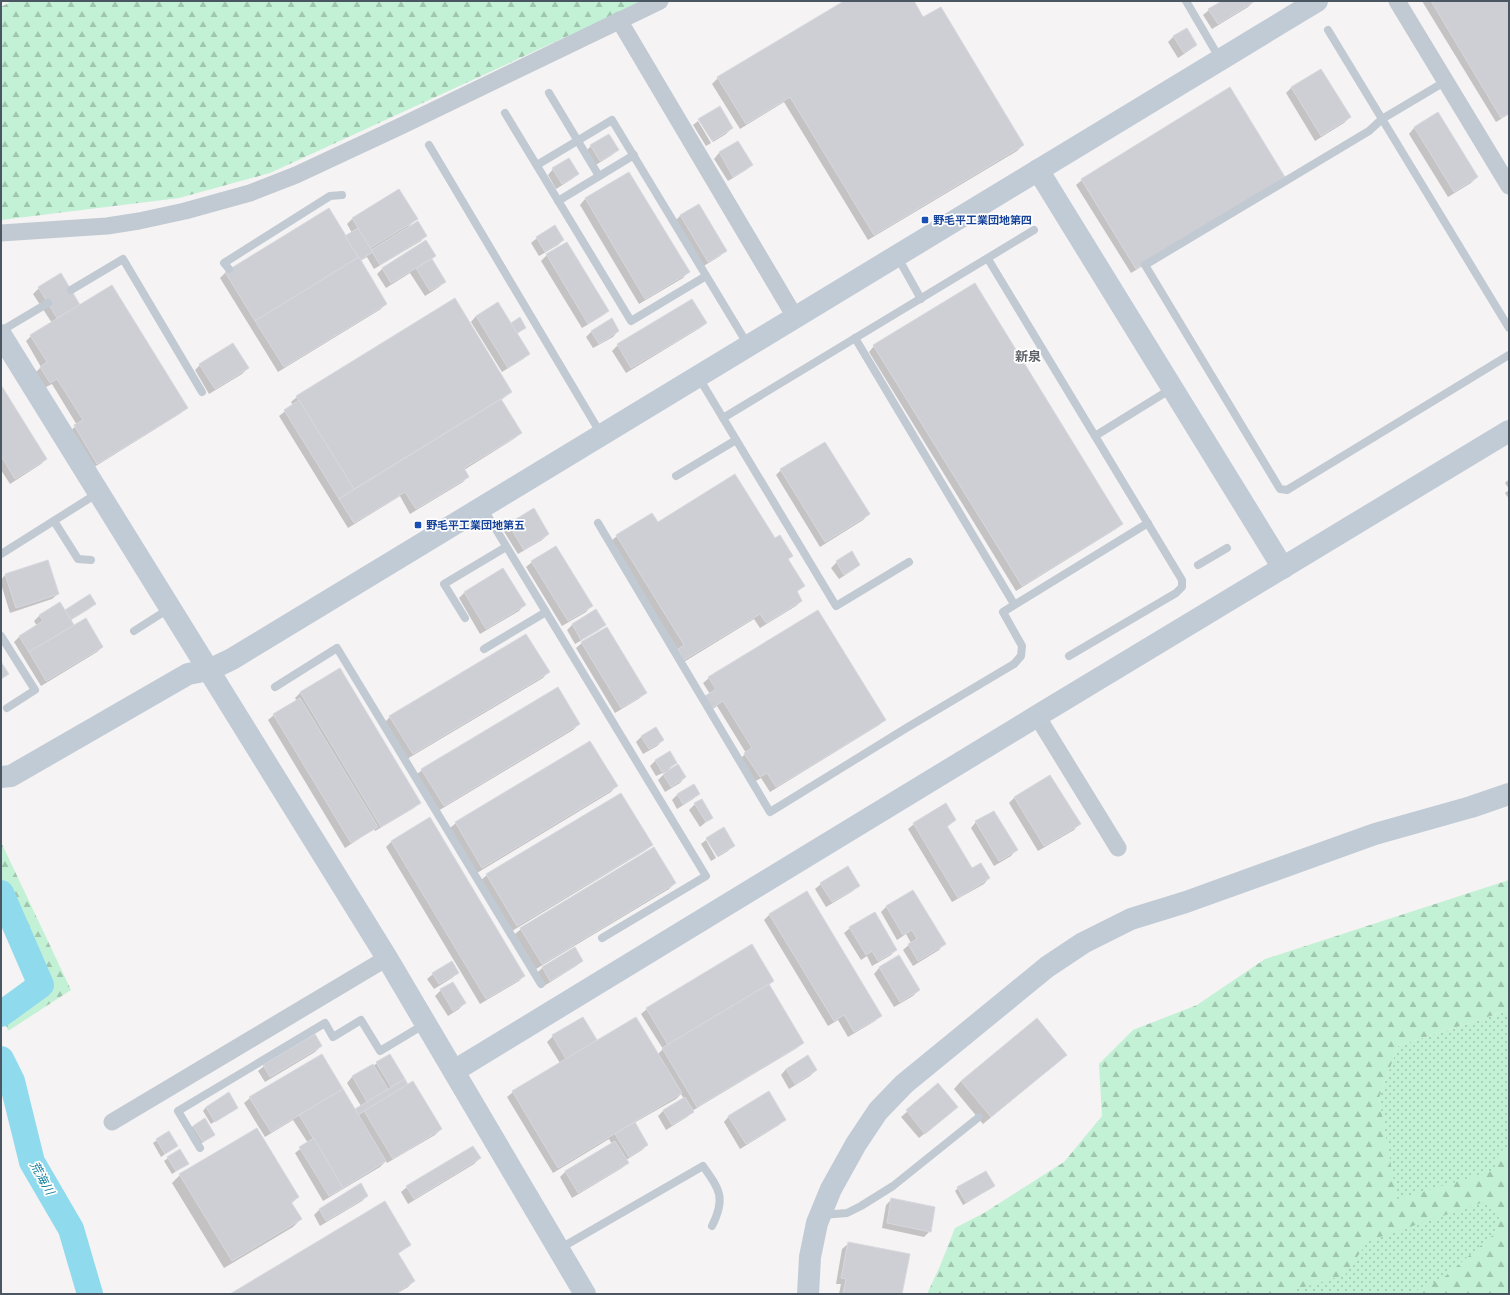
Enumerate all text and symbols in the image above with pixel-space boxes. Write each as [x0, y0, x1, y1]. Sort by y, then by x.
place label: 野毛平工業団地第四 [933, 214, 1032, 227]
marker: 野毛平工業団地第四 [920, 215, 930, 225]
district label: 新泉 [1015, 349, 1041, 364]
place label: 野毛平工業団地第五 [426, 519, 525, 532]
marker: 野毛平工業団地第五 [413, 520, 423, 530]
water label: 荒海川 [27, 1159, 58, 1199]

